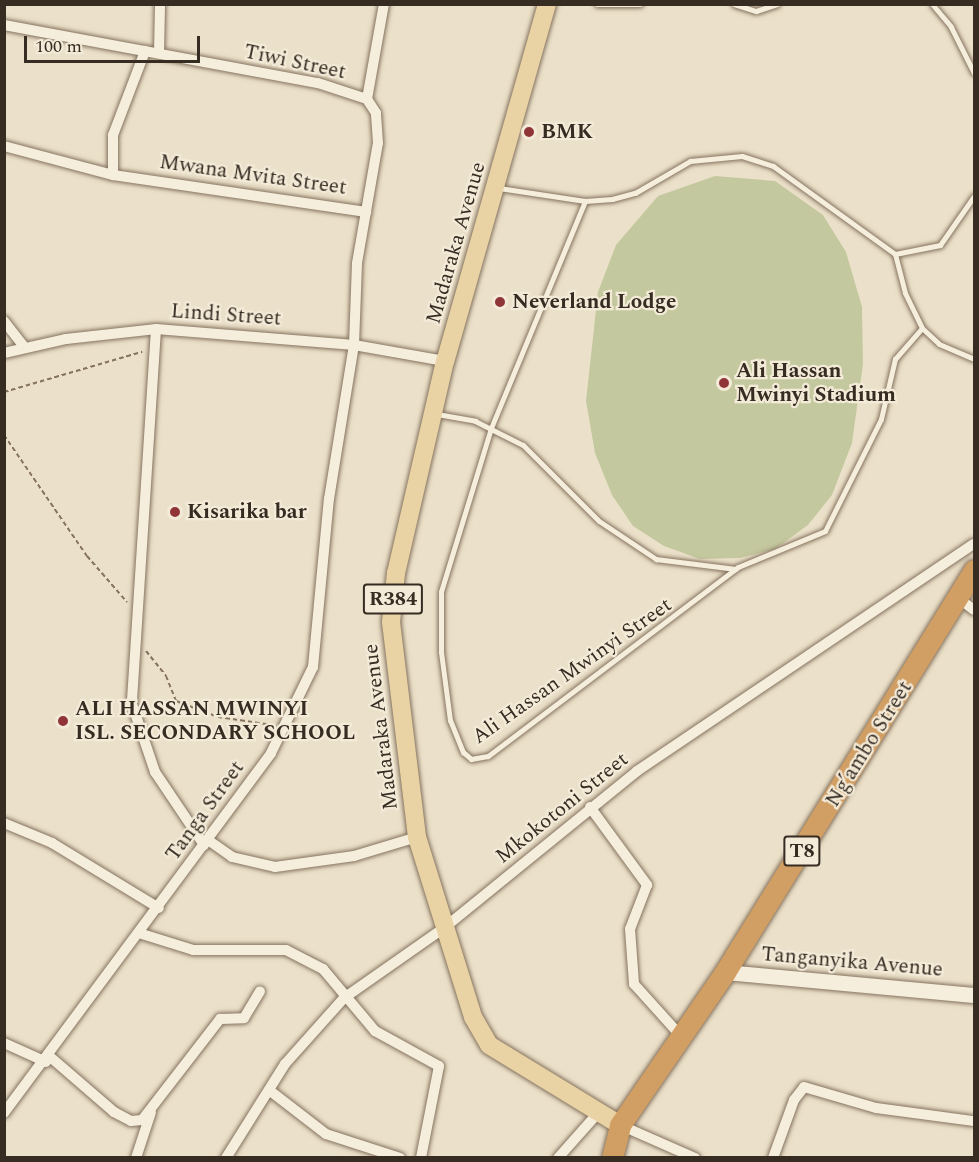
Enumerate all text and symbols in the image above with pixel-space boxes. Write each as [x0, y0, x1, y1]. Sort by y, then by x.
scale bar [27, 24, 202, 62]
text: 100 m [35, 33, 82, 60]
street label: Tiwi Street [242, 39, 348, 85]
place label: BMK [541, 119, 593, 145]
marker: BMK [522, 125, 536, 139]
street label: Mwana Mvita Street [158, 149, 348, 201]
street label: Madaraka Avenue [421, 159, 491, 327]
place label: Neverland Lodge [512, 289, 676, 315]
marker: Neverland Lodge [493, 295, 507, 309]
street label: Lindi Street [170, 299, 282, 331]
place label: Ali Hassan Mwinyi Stadium [736, 358, 896, 408]
marker: Ali Hassan Mwinyi Stadium [717, 376, 731, 390]
place label: Kisarika bar [187, 499, 307, 525]
marker: Kisarika bar [168, 505, 182, 519]
road number: R384 [362, 582, 424, 616]
street label: Ali Hassan Mwinyi Street [467, 592, 677, 750]
street label: Madaraka Avenue [358, 642, 404, 812]
street label: Ng’ambo Street [820, 676, 918, 812]
place label: ALI HASSAN MWINYI ISL. SECONDARY SCHOOL [75, 696, 355, 746]
marker: ALI HASSAN MWINYI ISL. SECONDARY SCHOOL [56, 714, 70, 728]
street label: Mkokotoni Street [491, 747, 633, 869]
street label: Tanga Street [160, 756, 250, 866]
road number: T8 [782, 834, 822, 868]
street label: Tanganyika Avenue [760, 942, 944, 982]

